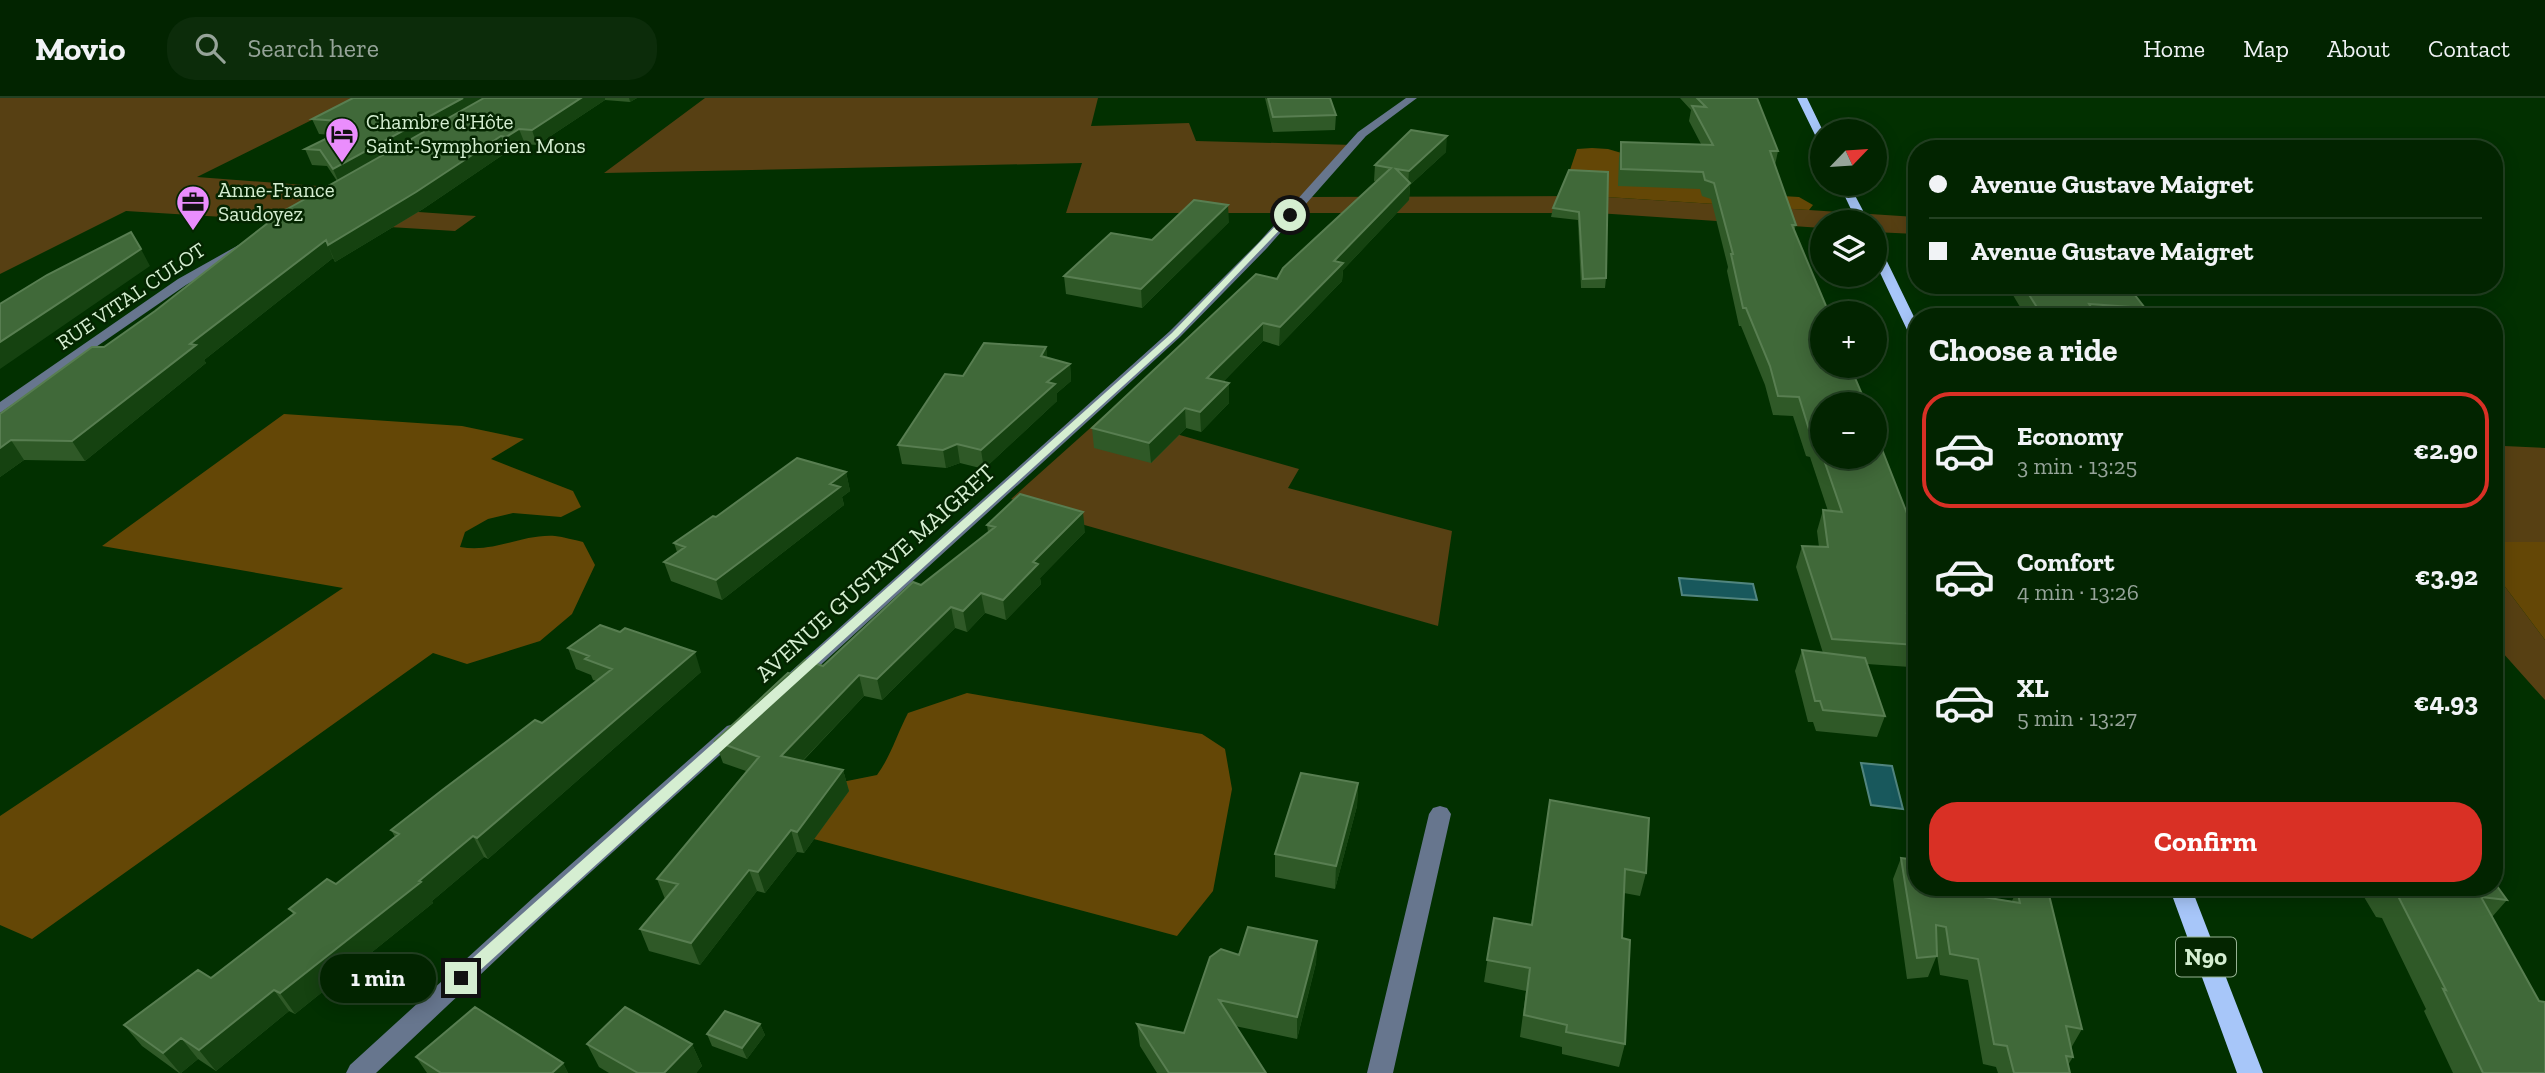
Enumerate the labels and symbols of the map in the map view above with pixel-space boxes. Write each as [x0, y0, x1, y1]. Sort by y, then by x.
place label: Chambre d'Hôte Saint-Symphorien Mons [366, 109, 586, 158]
hotel icon: Chambre d'Hôte Saint-Symphorien Mons [323, 115, 361, 164]
north arrow [1810, 119, 1886, 196]
place label: Anne-France Saudoyez [218, 177, 335, 226]
office icon: Anne-France Saudoyez [174, 183, 212, 232]
route start [1274, 199, 1306, 231]
street label: RUE VITAL CULOT [52, 237, 210, 355]
street label: AVENUE GUSTAVE MAIGRET [749, 457, 1000, 688]
road number: N90 [2176, 937, 2236, 976]
callout: 1 min [321, 954, 436, 1002]
route end [445, 962, 477, 994]

